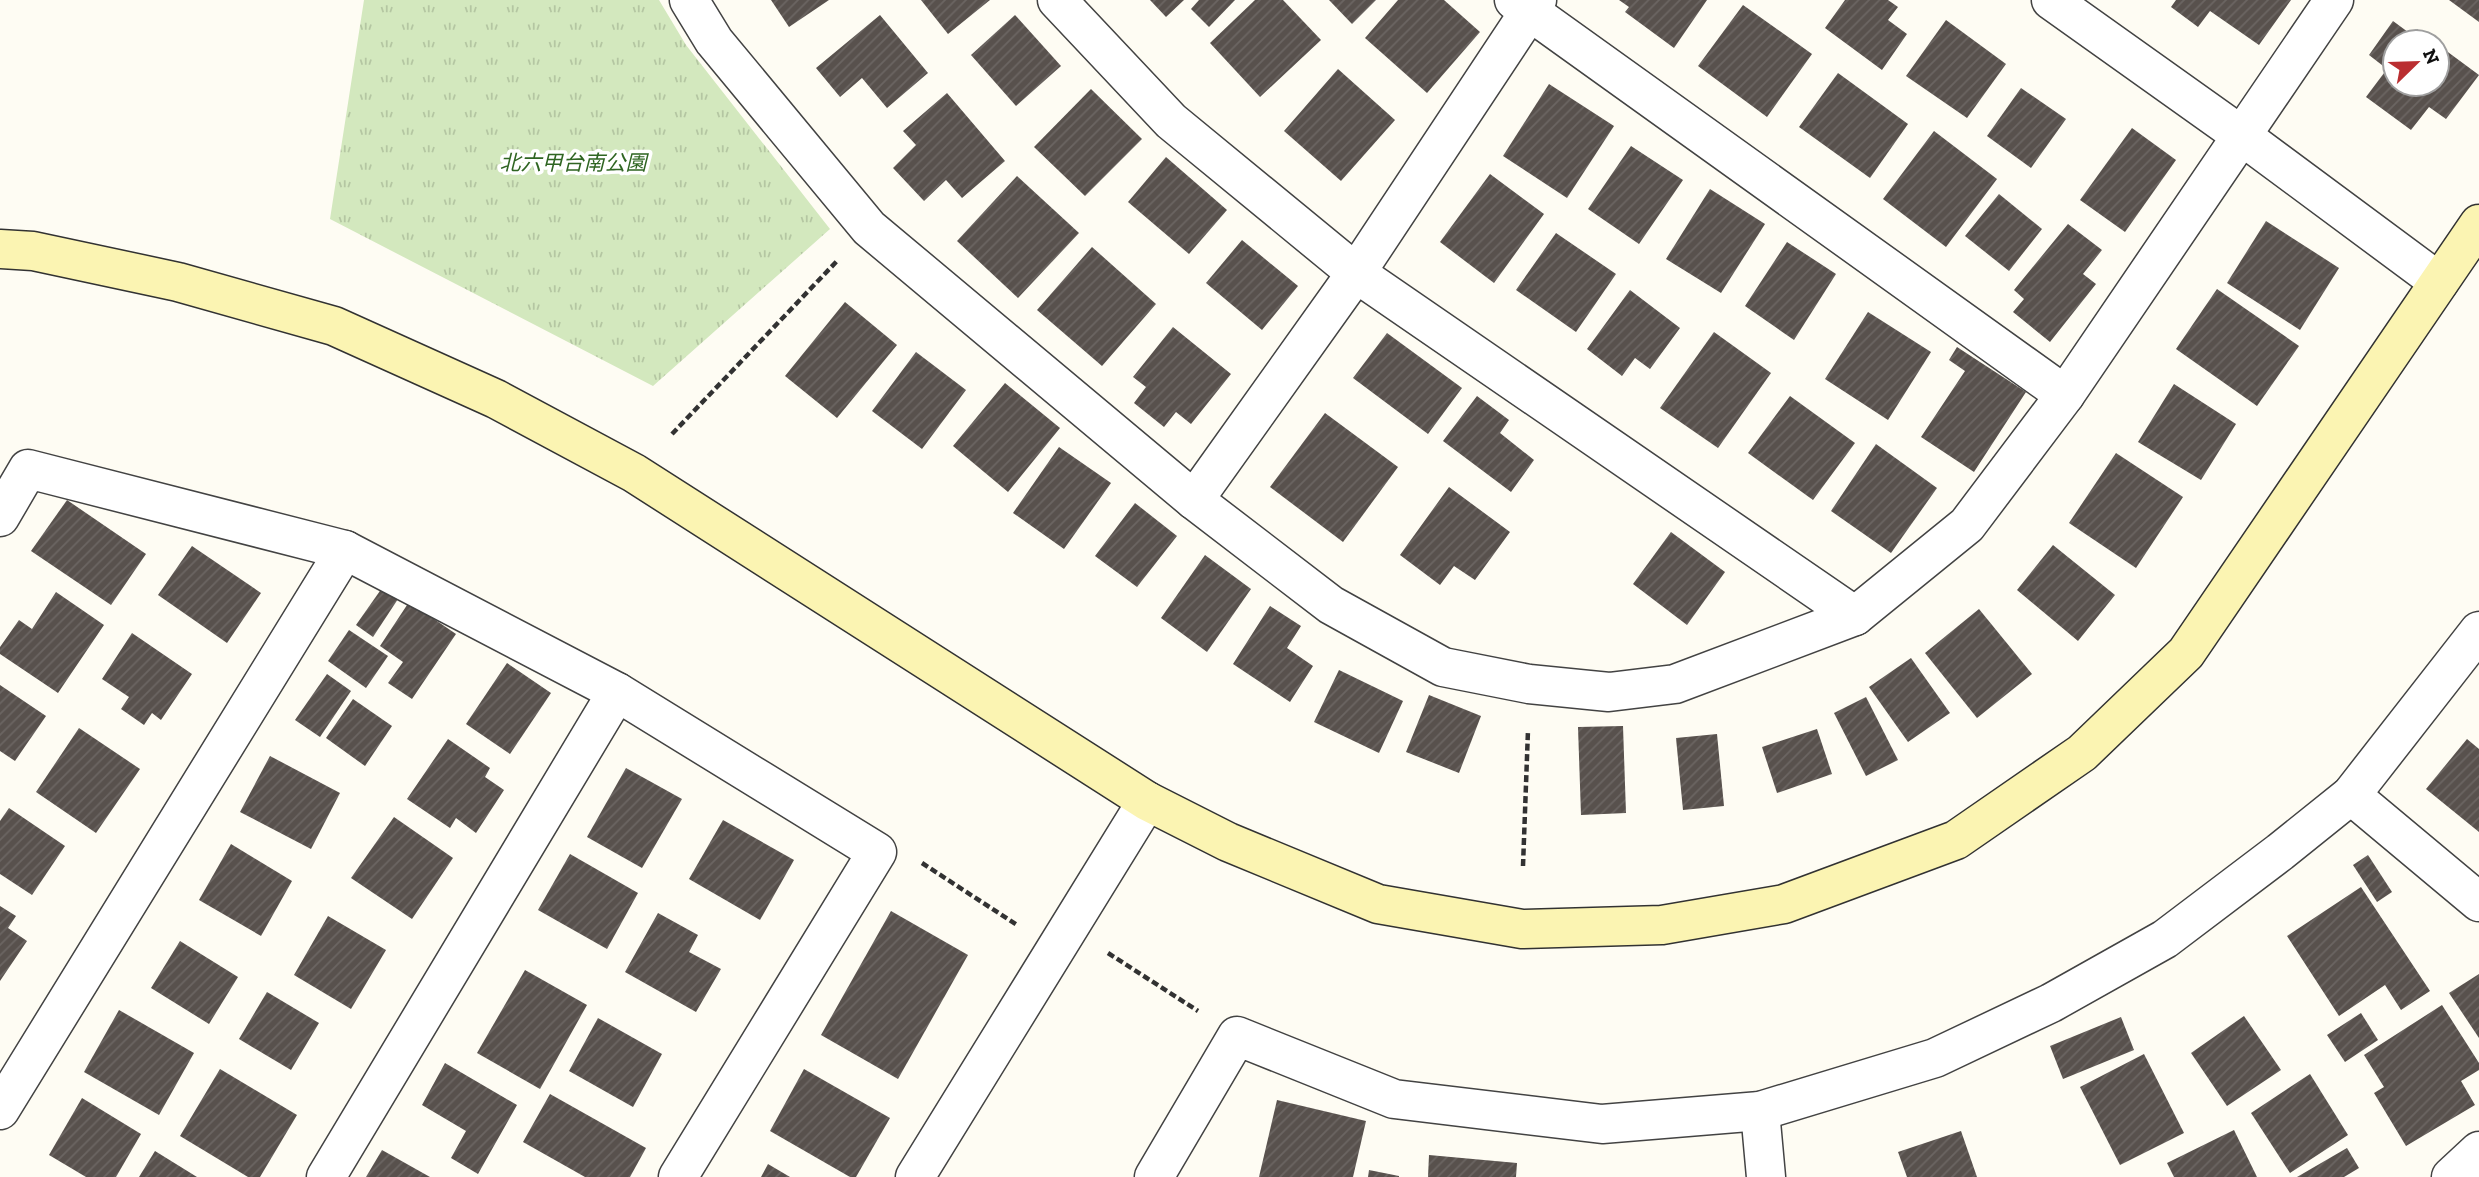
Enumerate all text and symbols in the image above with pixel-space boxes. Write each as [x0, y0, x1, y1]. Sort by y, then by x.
north arrow [2381, 28, 2451, 98]
text: N [2418, 45, 2445, 68]
park label: 北六甲台南公園 [500, 150, 649, 175]

